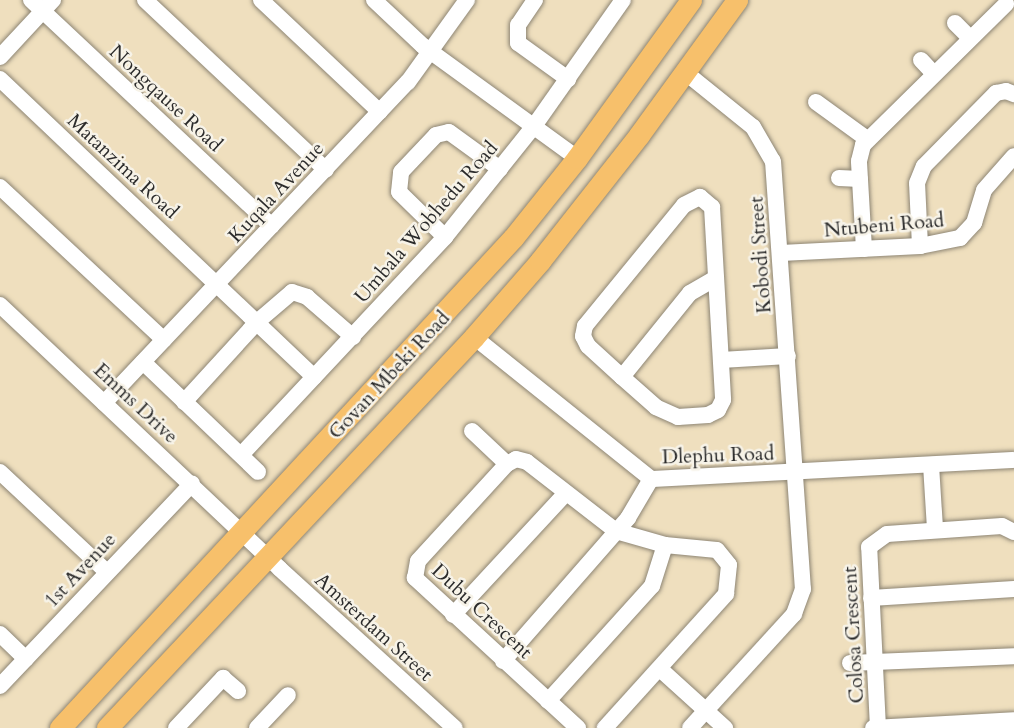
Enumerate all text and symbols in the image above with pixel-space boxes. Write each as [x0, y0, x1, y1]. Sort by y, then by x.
street label: Nongqause Road [104, 39, 228, 157]
street label: Matanzima Road [62, 108, 184, 224]
street label: Umbala Wobhedu Road [349, 136, 503, 308]
street label: Kuqala Avenue [223, 137, 329, 247]
street label: Kobodi Street [744, 196, 776, 314]
street label: Ntubeni Road [823, 208, 945, 242]
street label: Govan Mbeki Road [323, 306, 455, 444]
street label: Emms Drive [89, 358, 183, 448]
street label: Dlephu Road [661, 441, 775, 469]
street label: 1st Avenue [39, 528, 121, 612]
street label: Dubu Crescent [427, 558, 537, 664]
street label: Colosa Crescent [837, 566, 869, 704]
street label: Amsterdam Street [310, 568, 438, 686]

